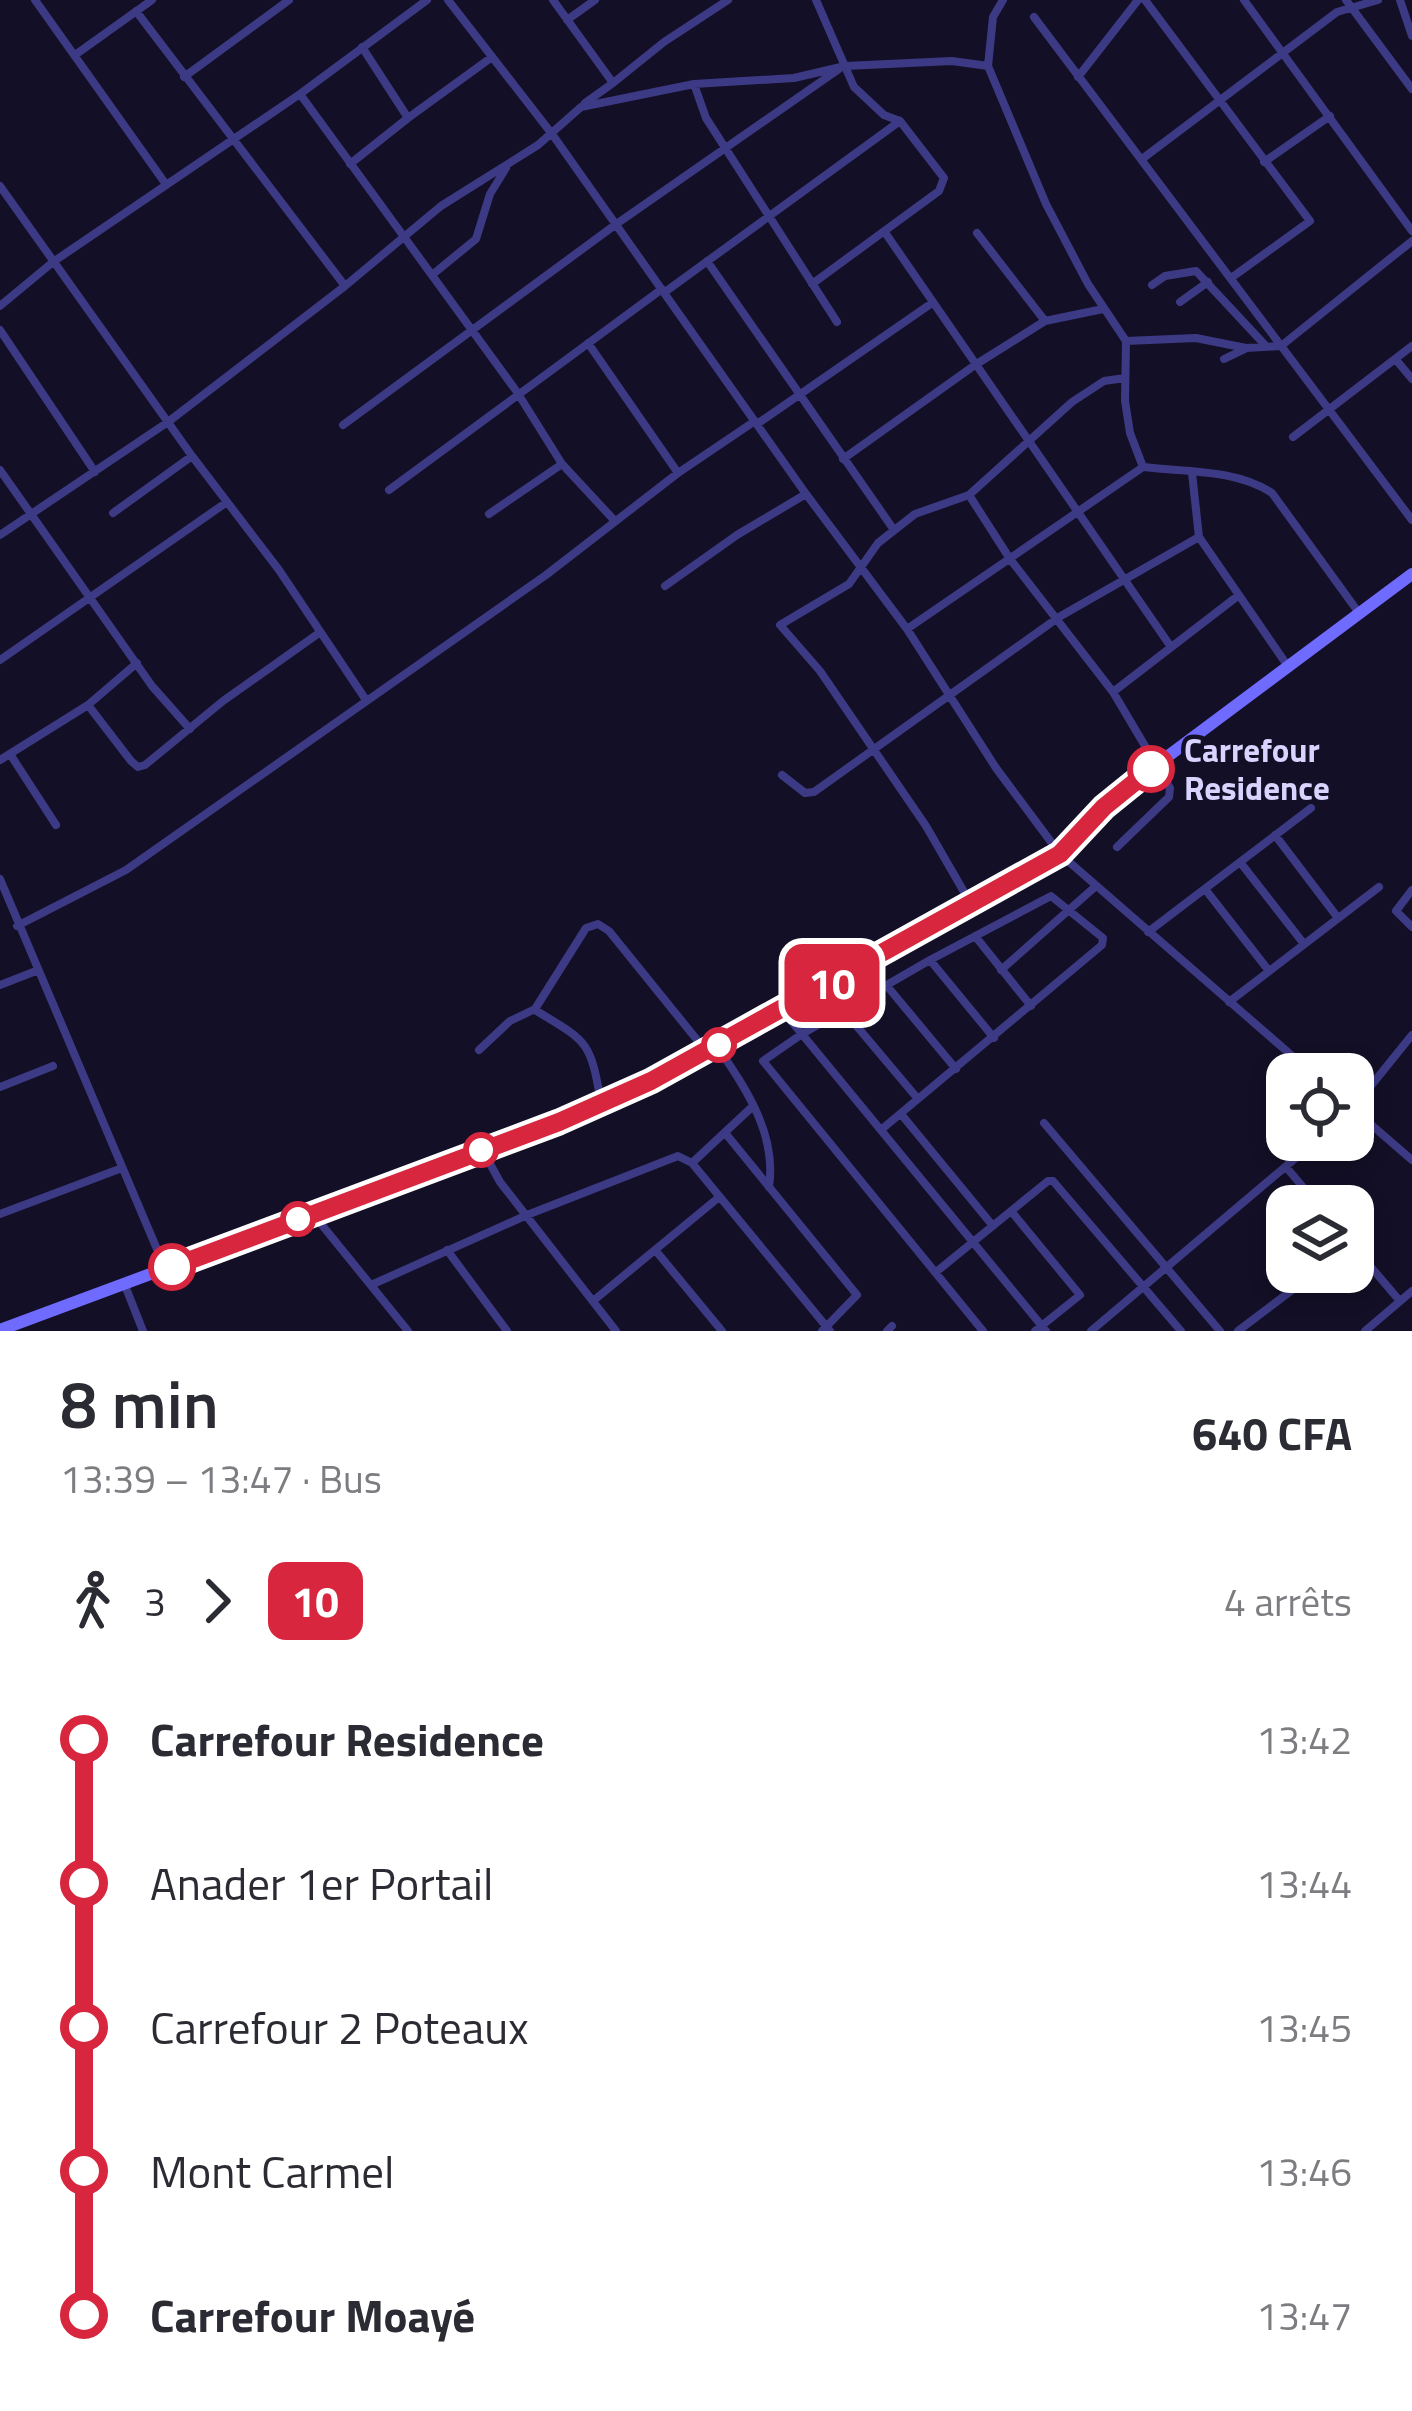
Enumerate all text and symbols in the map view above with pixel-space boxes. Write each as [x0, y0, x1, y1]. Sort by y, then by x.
place label: Carrefour Residence [1184, 725, 1330, 813]
marker: Carrefour Residence [1129, 747, 1173, 791]
line badge: 10 [778, 944, 886, 1022]
text: 10 [808, 951, 856, 1015]
unlabelled marker [703, 1029, 735, 1061]
map controls [1266, 1053, 1374, 1293]
button: locate [1266, 1053, 1374, 1161]
unlabelled marker [465, 1134, 497, 1166]
button: layers [1266, 1185, 1374, 1293]
unlabelled marker [282, 1203, 314, 1235]
unlabelled marker [150, 1245, 194, 1289]
text: 8 min [60, 1353, 219, 1454]
text: 640 CFA [1192, 1399, 1352, 1467]
text: 13:39 – 13:47 · Bus [60, 1449, 382, 1508]
icon: walk [60, 1568, 126, 1634]
icon: forward [184, 1568, 250, 1634]
text: 10 [292, 1569, 339, 1633]
text: 3 [144, 1572, 166, 1631]
text: 4 arrêts [1224, 1572, 1352, 1631]
text: Carrefour Residence [150, 1705, 544, 1773]
text: 13:42 [1256, 1710, 1352, 1769]
text: Anader 1er Portail [150, 1849, 493, 1917]
text: 13:44 [1256, 1854, 1352, 1913]
text: Carrefour 2 Poteaux [150, 1993, 529, 2061]
text: 13:45 [1256, 1998, 1352, 2057]
text: Mont Carmel [150, 2137, 394, 2205]
text: 13:46 [1256, 2142, 1352, 2201]
text: Carrefour Moayé [150, 2281, 475, 2349]
text: 13:47 [1256, 2286, 1352, 2345]

